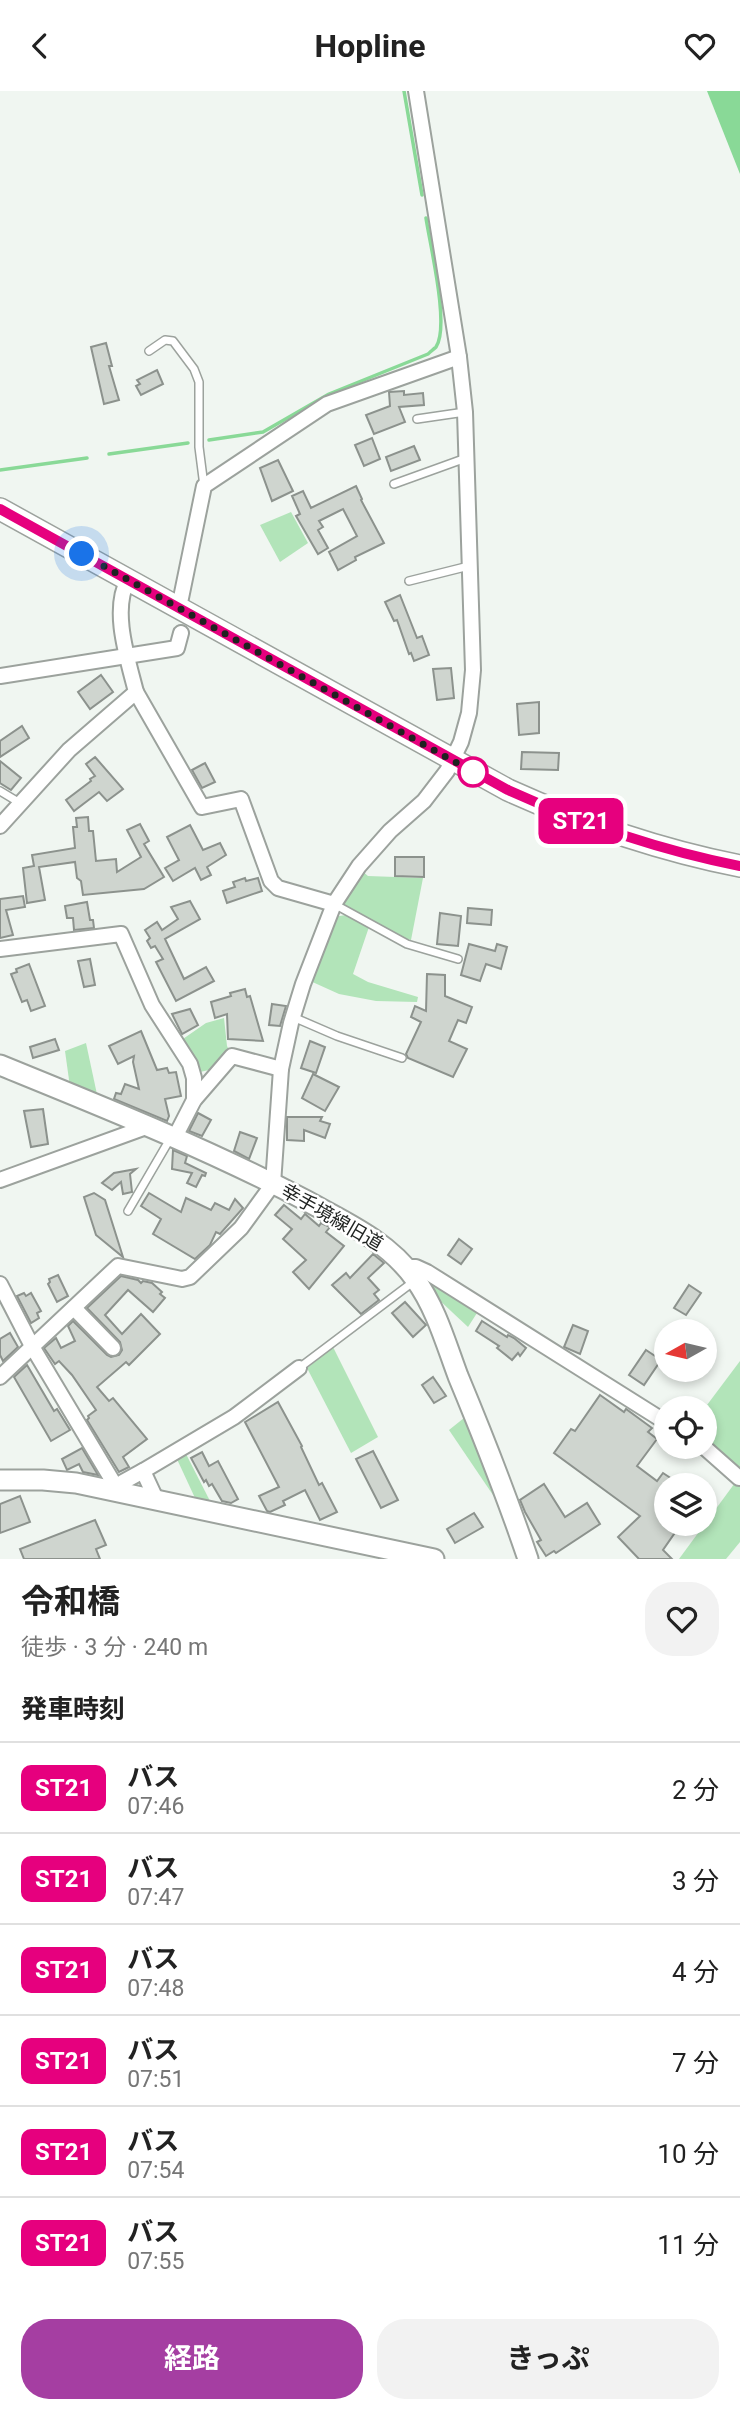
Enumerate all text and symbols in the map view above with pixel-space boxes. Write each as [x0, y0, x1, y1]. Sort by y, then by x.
icon: back [21, 27, 59, 65]
text: Hopline [315, 27, 425, 65]
icon: heart [681, 27, 719, 65]
your location [64, 536, 99, 571]
unlabelled marker [458, 757, 488, 787]
line badge: ST21 [532, 798, 630, 844]
text: ST21 [552, 807, 610, 835]
street label: 幸手境線旧道 [277, 1179, 387, 1255]
north arrow [654, 1319, 718, 1383]
map controls [654, 1319, 717, 1536]
button: locate [654, 1396, 717, 1459]
button: layers [654, 1473, 717, 1536]
text: 令和橋 [21, 1582, 120, 1621]
button: heart [645, 1582, 719, 1656]
text: 徒歩 · 3 分 · 240 m [21, 1634, 208, 1661]
text: 発車時刻 [21, 1694, 125, 1724]
text: バス [127, 1762, 179, 1792]
text: ST21 [35, 1774, 92, 1802]
text: 2 分 [672, 1775, 719, 1805]
text: 07:46 [127, 1793, 184, 1820]
text: バス [127, 1853, 179, 1883]
text: ST21 [35, 1865, 92, 1893]
text: 3 分 [672, 1866, 719, 1896]
text: 07:47 [127, 1884, 184, 1911]
text: バス [127, 1944, 179, 1974]
text: ST21 [35, 1956, 92, 1984]
text: 4 分 [672, 1957, 719, 1987]
text: 07:48 [127, 1975, 184, 2002]
text: バス [127, 2035, 179, 2065]
text: ST21 [35, 2047, 92, 2075]
text: 7 分 [672, 2048, 719, 2078]
text: 07:51 [127, 2066, 184, 2093]
text: バス [127, 2126, 179, 2156]
text: ST21 [35, 2138, 92, 2166]
text: 10 分 [657, 2139, 719, 2169]
text: 07:54 [127, 2157, 184, 2184]
text: バス [127, 2217, 179, 2247]
text: ST21 [35, 2229, 92, 2257]
text: 11 分 [657, 2230, 719, 2260]
text: 07:55 [127, 2248, 184, 2275]
button: 経路 [21, 2319, 363, 2399]
button: きっぷ [377, 2319, 719, 2399]

